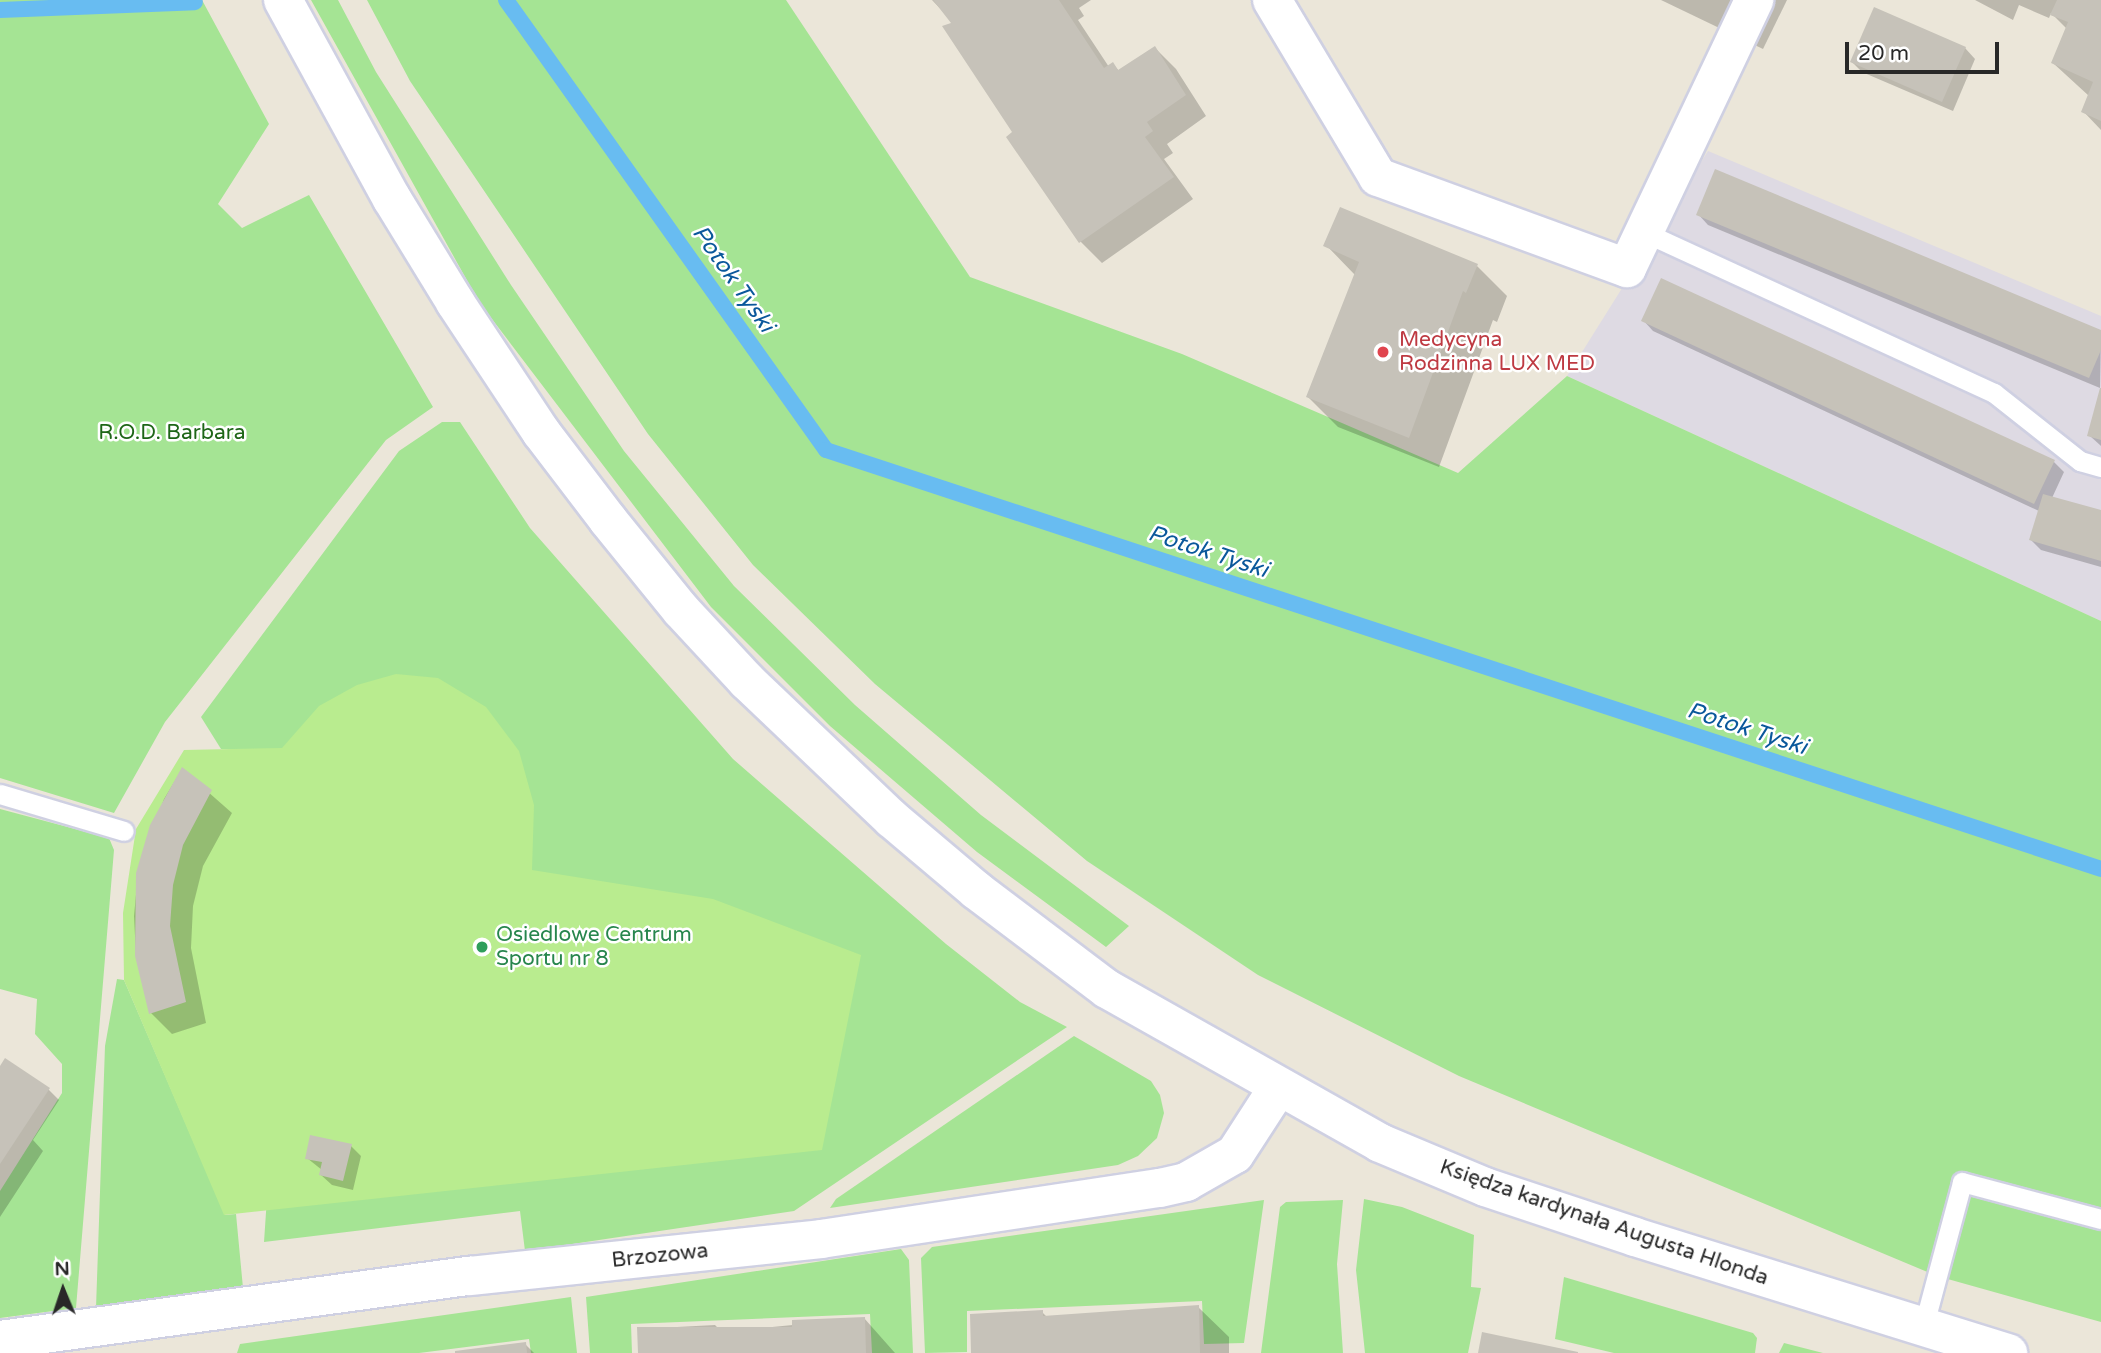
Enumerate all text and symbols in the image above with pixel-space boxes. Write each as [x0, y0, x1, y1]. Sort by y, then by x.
scale bar [1849, 28, 2003, 72]
text: 20 m [1858, 41, 1909, 66]
water label: Potok Tyski [686, 220, 780, 338]
place label: Medycyna Rodzinna LUX MED [1399, 327, 1595, 377]
marker: Medycyna Rodzinna LUX MED [1373, 342, 1393, 362]
park label: R.O.D. Barbara [98, 420, 246, 446]
water label: Potok Tyski [1145, 520, 1271, 584]
water label: Potok Tyski [1684, 697, 1810, 761]
place label: Osiedlowe Centrum Sportu nr 8 [496, 922, 692, 972]
marker: Osiedlowe Centrum Sportu nr 8 [474, 939, 490, 955]
street label: Księdza kardynała Augusta Hlonda [1436, 1155, 1772, 1291]
street label: Brzozowa [610, 1238, 710, 1274]
north arrow [28, 1255, 98, 1325]
text: N [54, 1258, 70, 1280]

